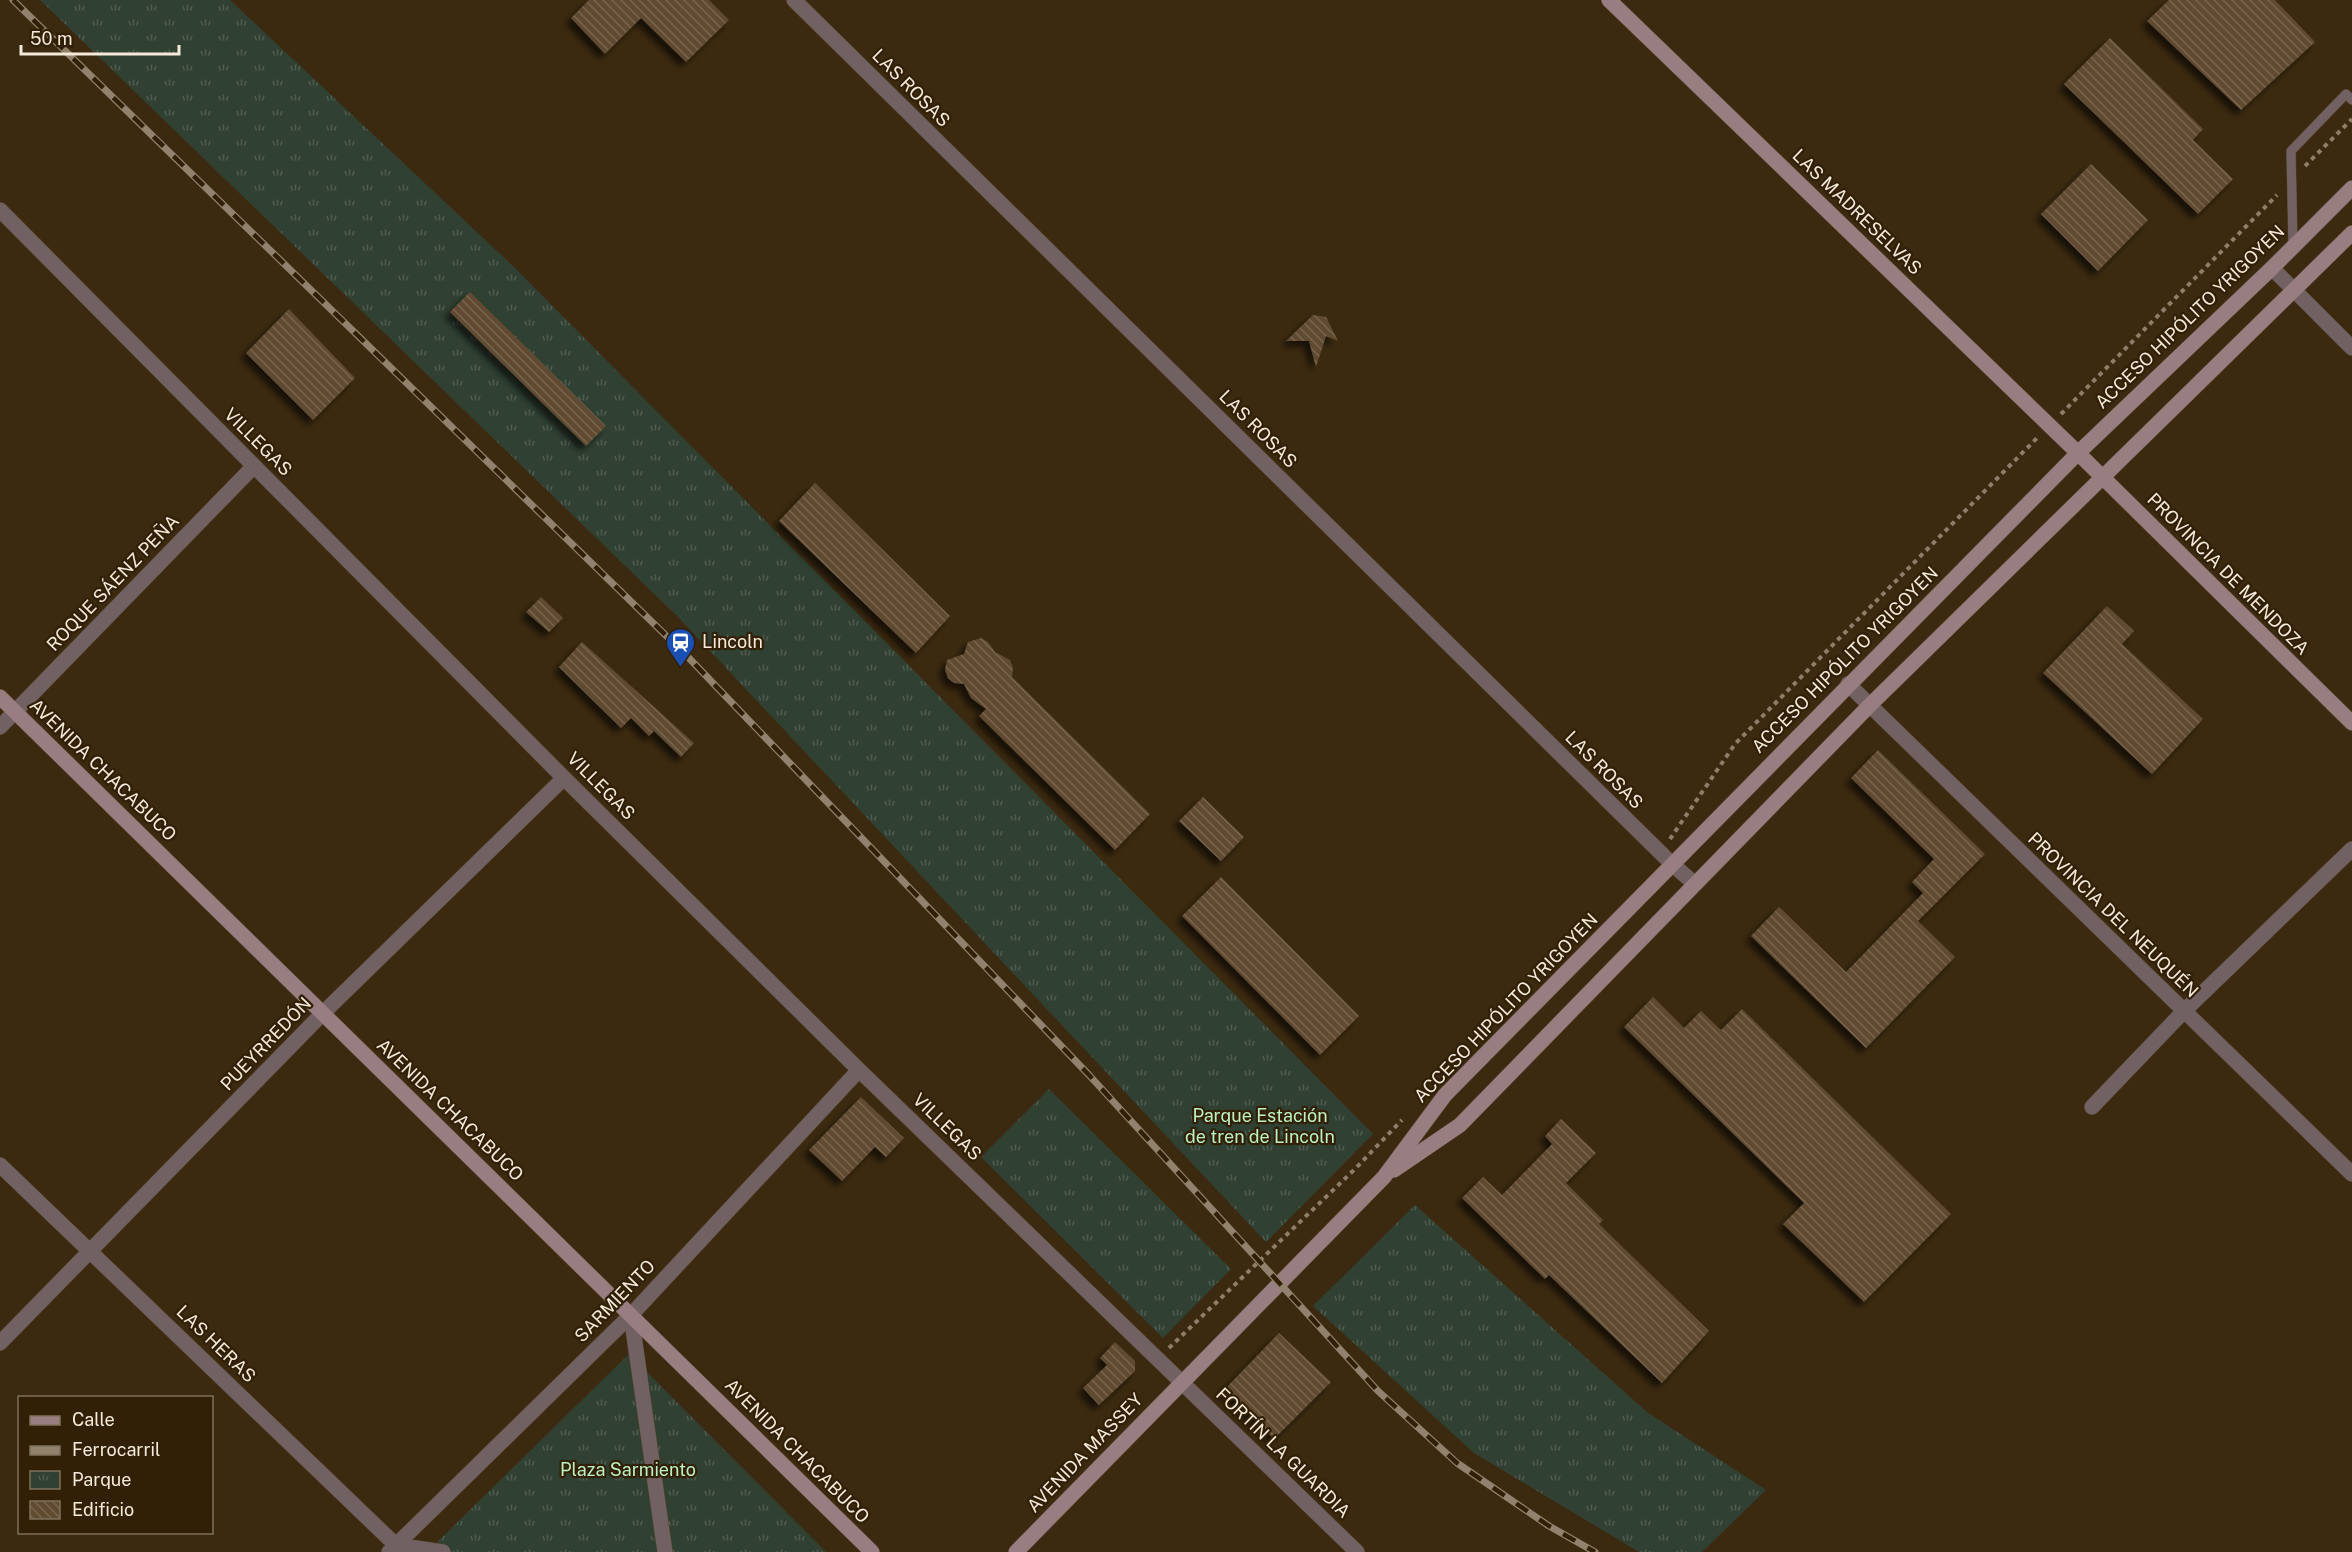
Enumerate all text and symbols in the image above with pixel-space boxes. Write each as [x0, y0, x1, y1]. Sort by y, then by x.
scale bar [21, 18, 178, 56]
text: 50 m [30, 28, 73, 49]
street label: LAS ROSAS [868, 44, 955, 131]
street label: LAS MADRESELVAS [1788, 145, 1926, 279]
street label: ACCESO HIPÓLITO YRIGOYEN [2090, 220, 2289, 413]
street label: LAS ROSAS [1215, 385, 1302, 472]
street label: VILLEGAS [220, 403, 297, 480]
street label: PROVINCIA DE MENDOZA [2143, 488, 2314, 659]
street label: ROQUE SÁENZ PEÑA [42, 509, 183, 655]
street label: ACCESO HIPÓLITO YRIGOYEN [1746, 561, 1942, 757]
station icon: Lincoln [665, 626, 697, 668]
place label: Lincoln [702, 631, 763, 652]
street label: AVENIDA CHACABUCO [26, 694, 181, 845]
street label: LAS ROSAS [1561, 726, 1648, 813]
street label: VILLEGAS [563, 747, 640, 824]
street label: PROVINCIA DEL NEUQUÉN [2024, 827, 2203, 1002]
street label: ACCESO HIPÓLITO YRIGOYEN [1409, 908, 1602, 1107]
street label: PUEYRREDÓN [215, 992, 315, 1095]
street label: AVENIDA CHACABUCO [373, 1034, 528, 1185]
street label: VILLEGAS [909, 1089, 986, 1164]
park label: Parque Estación de tren de Lincoln [1185, 1105, 1335, 1147]
street label: SARMIENTO [570, 1255, 659, 1346]
street label: LAS HERAS [173, 1301, 260, 1386]
street label: AVENIDA CHACABUCO [721, 1374, 874, 1527]
street label: FORTÍN LA GUARDIA [1212, 1383, 1355, 1522]
street label: AVENIDA MASSEY [1023, 1389, 1147, 1516]
legend [18, 1396, 213, 1534]
text: Calle [72, 1409, 115, 1430]
text: Ferrocarril [72, 1439, 160, 1460]
park label: Plaza Sarmiento [560, 1459, 696, 1480]
text: Parque [72, 1469, 132, 1490]
text: Edificio [72, 1499, 134, 1520]

